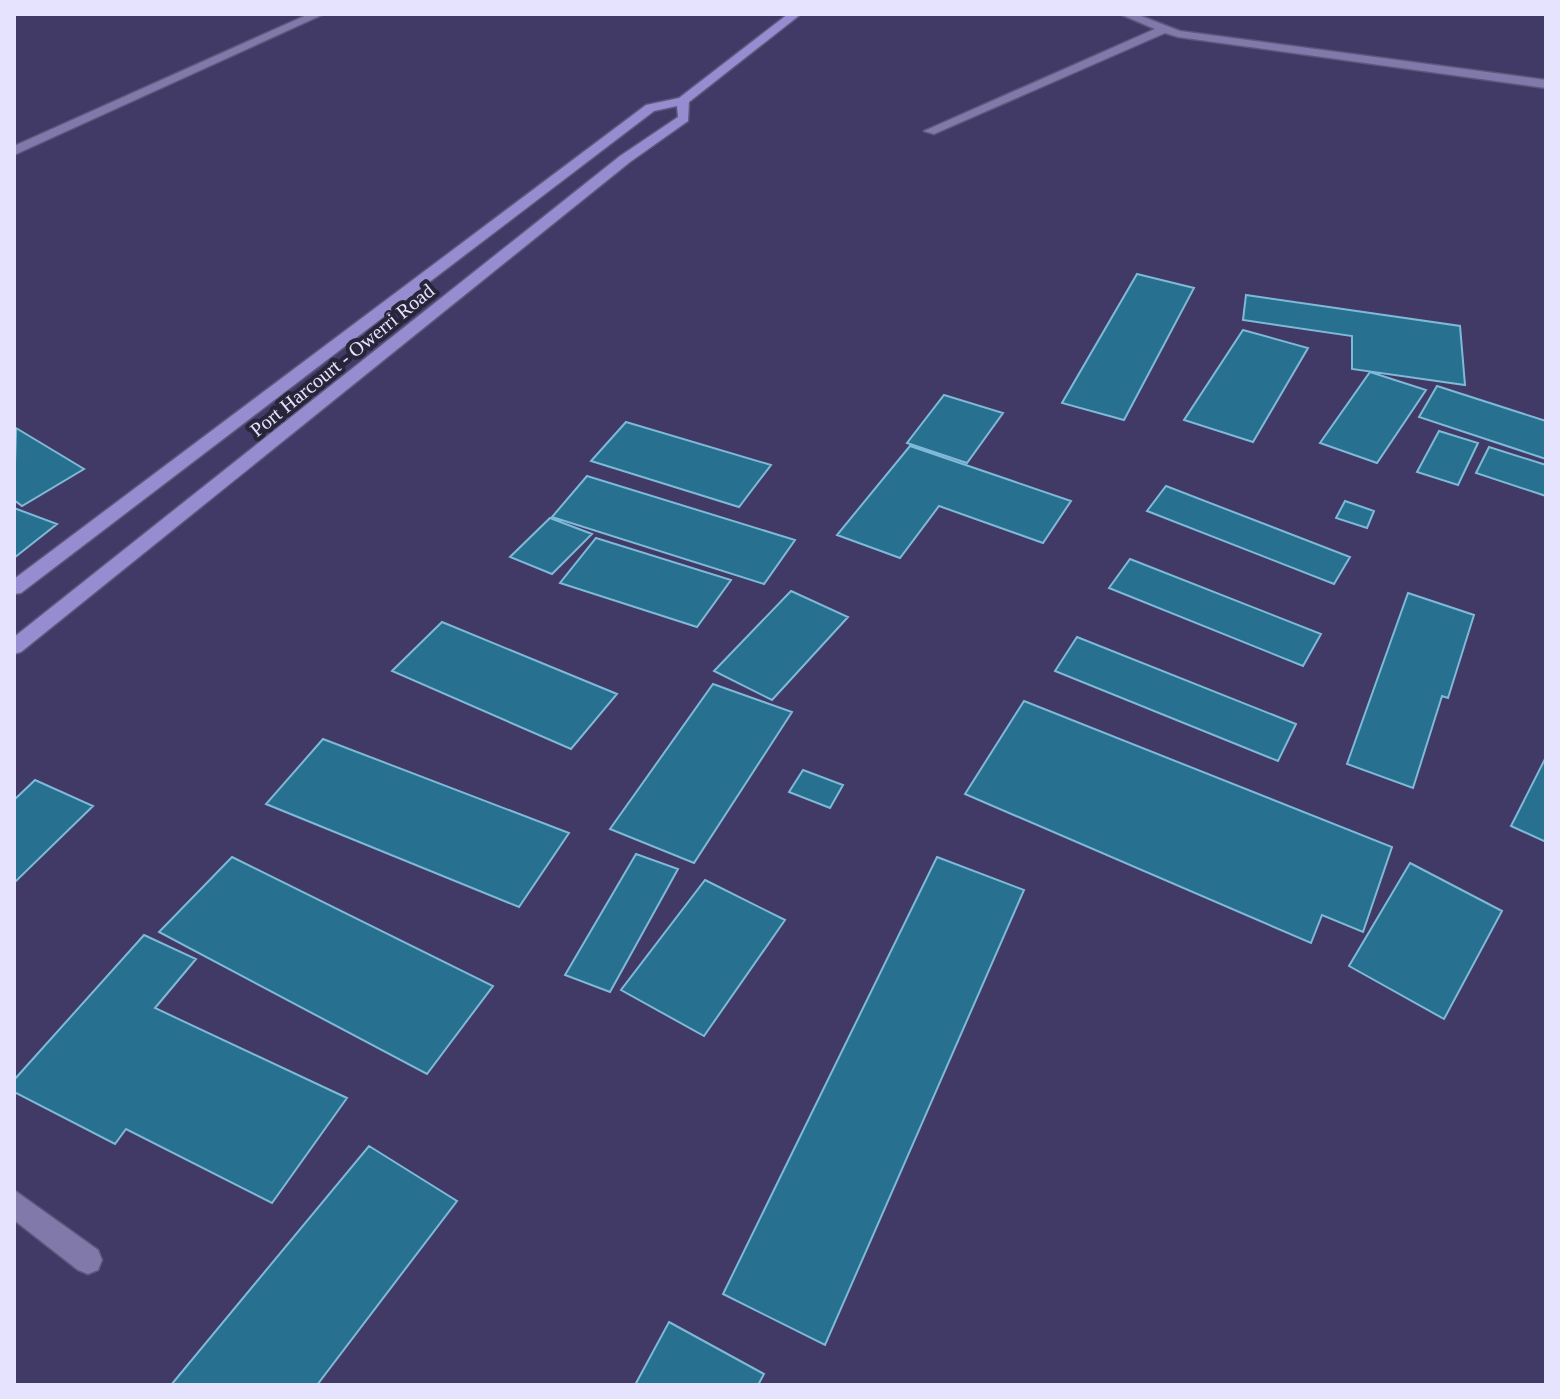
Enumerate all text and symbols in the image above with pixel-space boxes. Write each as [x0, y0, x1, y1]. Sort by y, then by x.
street label: Port Harcourt - Owerri Road [246, 279, 438, 441]

